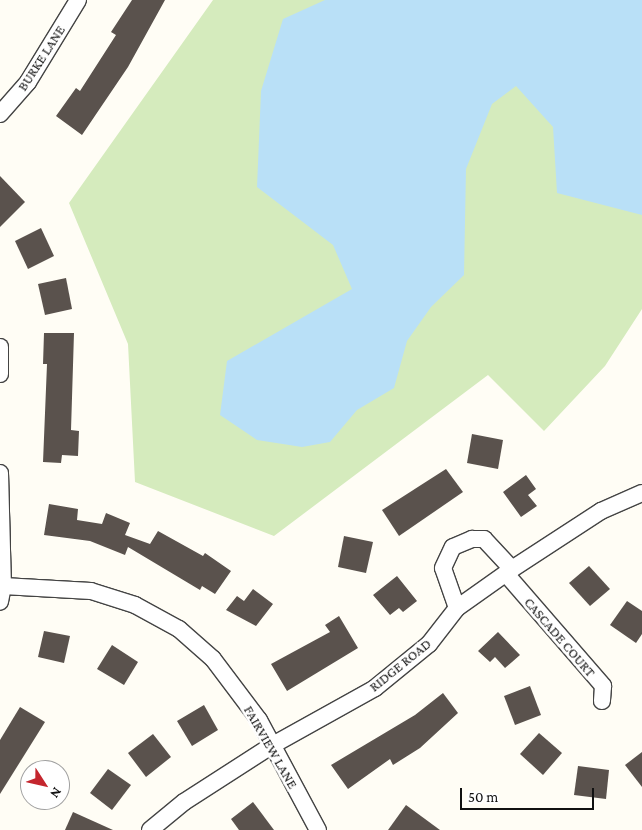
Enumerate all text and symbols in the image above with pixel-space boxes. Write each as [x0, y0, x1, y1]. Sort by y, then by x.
street label: BURKE LANE [14, 22, 68, 94]
street label: CASCADE COURT [521, 594, 599, 680]
street label: RIDGE ROAD [366, 635, 434, 695]
street label: FAIRVIEW LANE [240, 702, 302, 792]
north arrow [20, 760, 70, 810]
scale bar [462, 778, 596, 810]
text: N [47, 785, 66, 802]
text: 50 m [468, 789, 498, 805]

